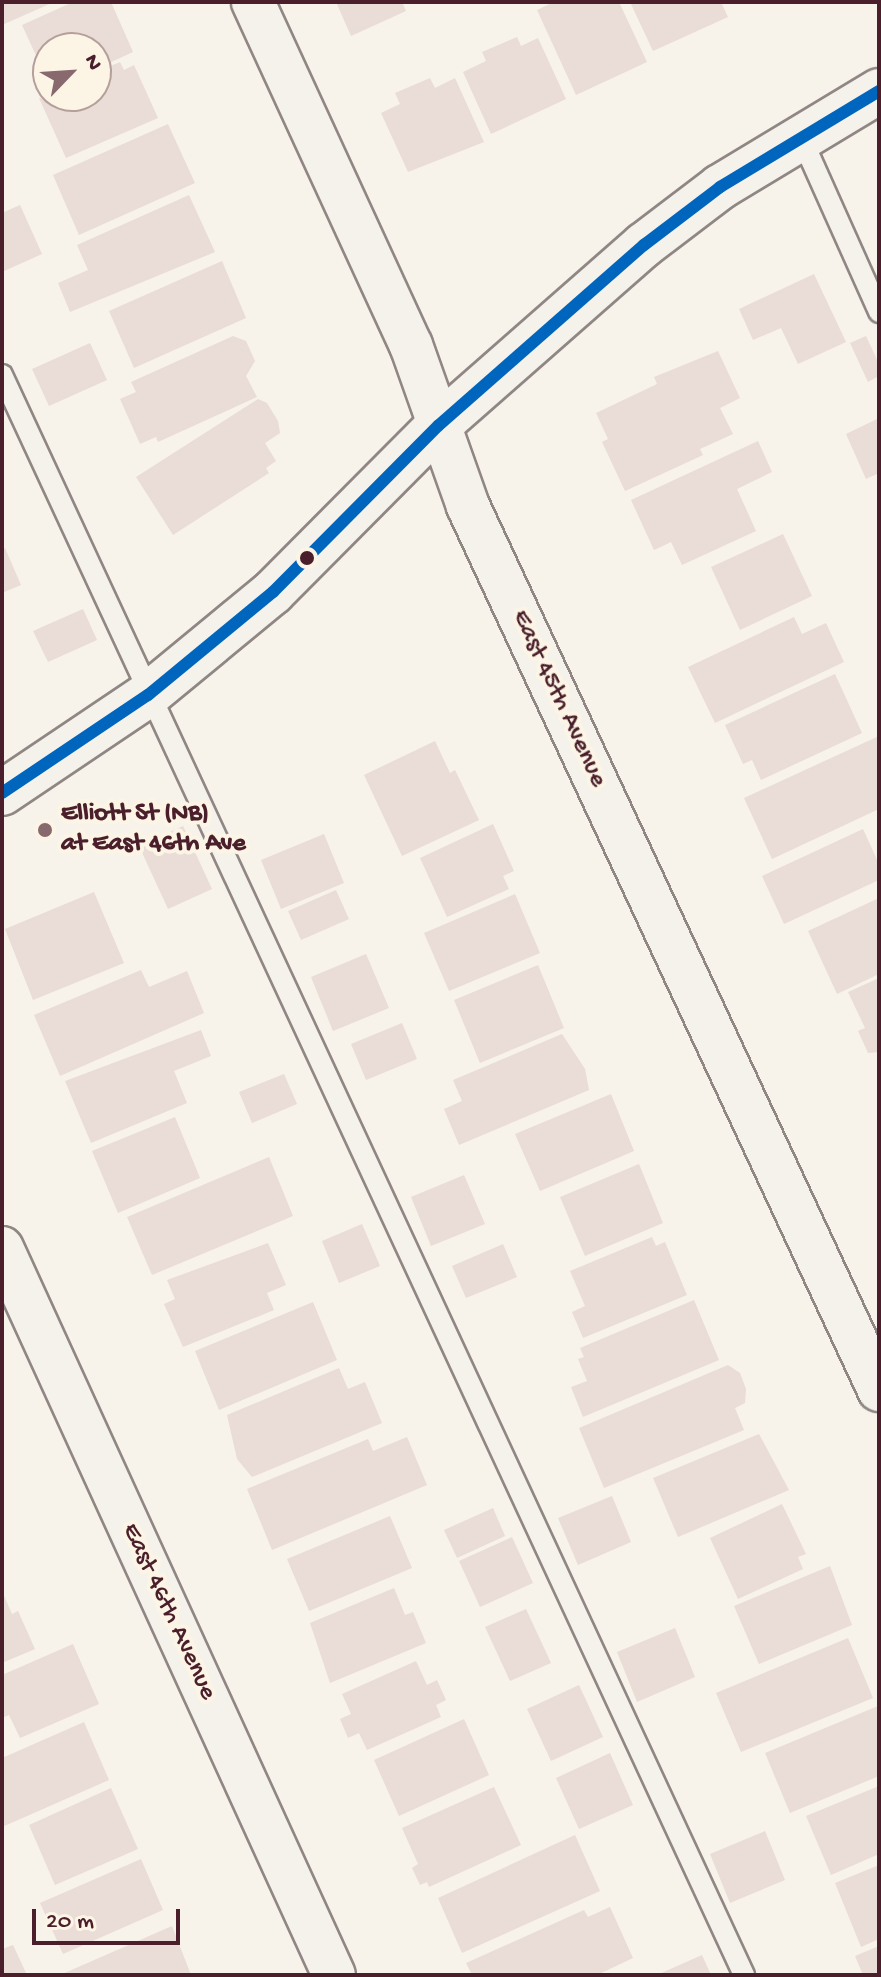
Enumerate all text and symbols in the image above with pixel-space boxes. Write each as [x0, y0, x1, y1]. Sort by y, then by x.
north arrow [32, 32, 112, 112]
text: N [77, 51, 107, 75]
unlabelled marker [299, 550, 315, 566]
street label: East 45th Avenue [503, 605, 613, 793]
place label: Elliott St (NB) at East 46th Ave [61, 799, 246, 860]
marker: Elliott St (NB) at East 46th Ave [36, 821, 54, 839]
street label: East 46th Avenue [113, 1519, 223, 1705]
scale bar [36, 1893, 184, 1943]
text: 20 m [46, 1908, 94, 1937]

